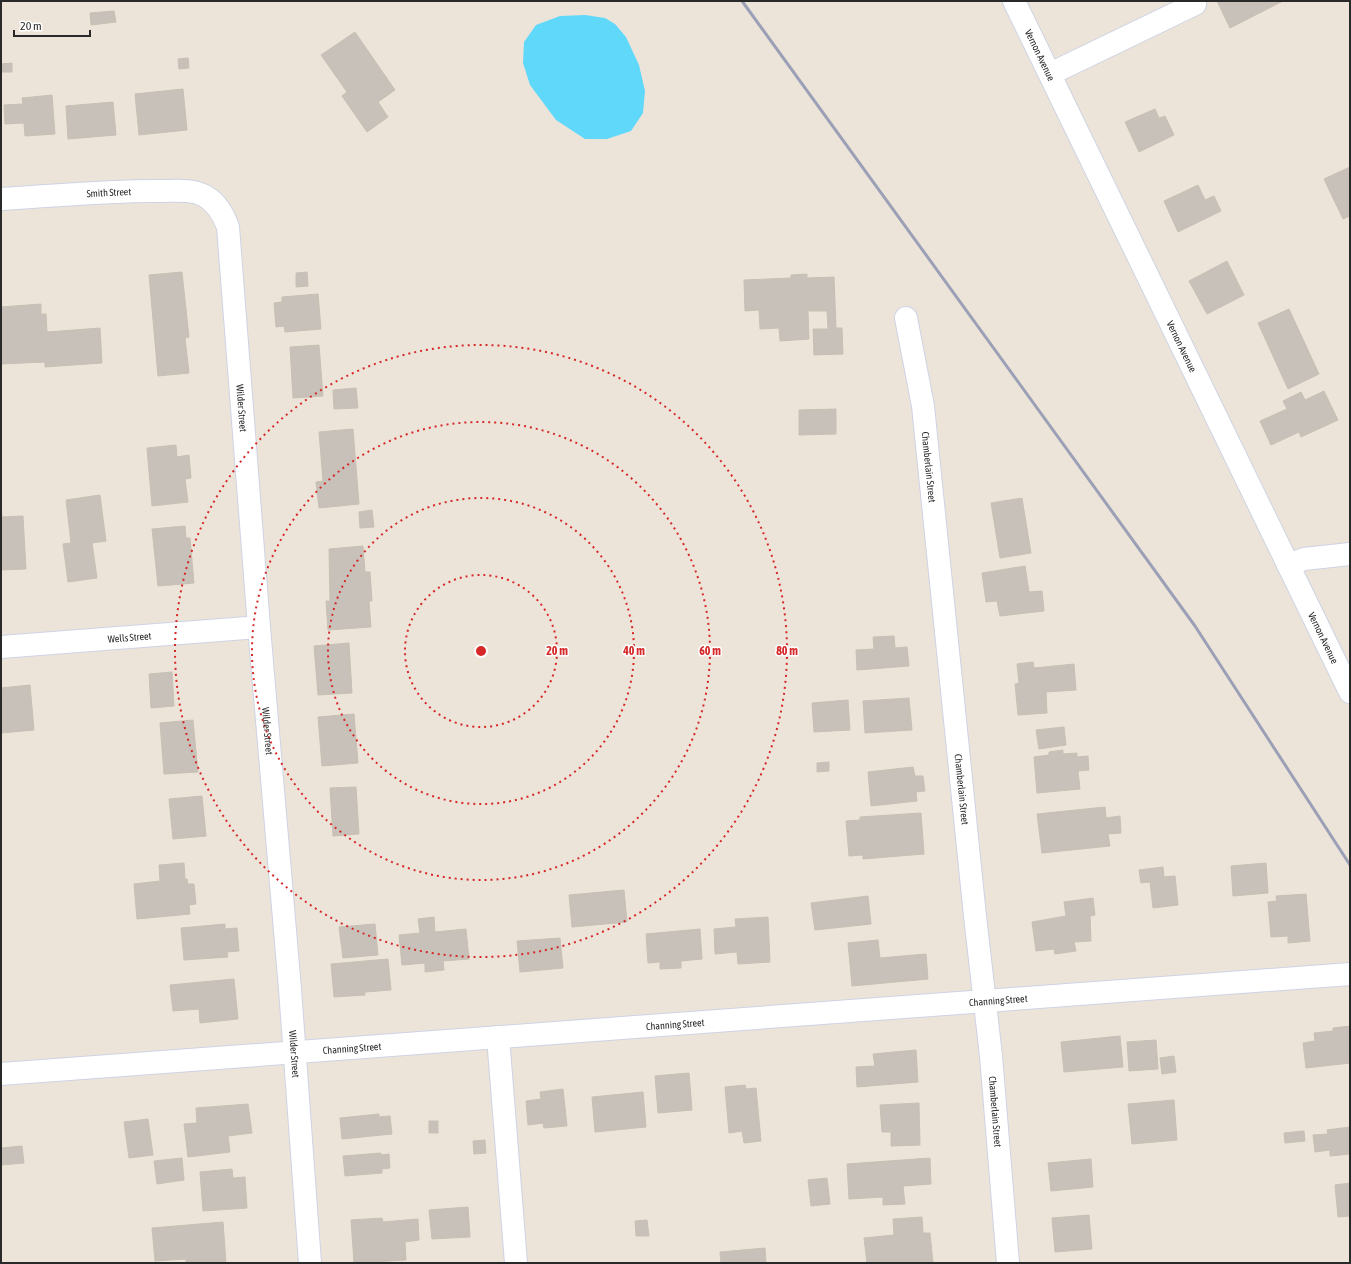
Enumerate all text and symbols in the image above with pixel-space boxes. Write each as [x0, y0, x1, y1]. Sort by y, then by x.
scale bar [14, 12, 90, 38]
text: 20 m [20, 19, 42, 33]
street label: Vernon Avenue [1023, 28, 1057, 83]
street label: Smith Street [86, 186, 131, 199]
street label: Vernon Avenue [1164, 319, 1199, 374]
street label: Wilder Street [234, 384, 249, 432]
street label: Chamberlain Street [920, 431, 938, 503]
street label: Vernon Avenue [1306, 611, 1340, 666]
street label: Wells Street [107, 630, 152, 645]
centre of rings [474, 644, 488, 658]
text: 20 m [546, 644, 568, 658]
text: 40 m [622, 644, 645, 658]
text: 60 m [699, 644, 721, 658]
text: 80 m [776, 644, 798, 658]
street label: Wilder Street [260, 707, 275, 755]
street label: Chamberlain Street [953, 753, 971, 826]
street label: Channing Street [969, 993, 1028, 1008]
street label: Channing Street [646, 1017, 705, 1032]
street label: Wilder Street [287, 1030, 301, 1078]
street label: Channing Street [322, 1041, 382, 1056]
street label: Chamberlain Street [987, 1076, 1003, 1148]

